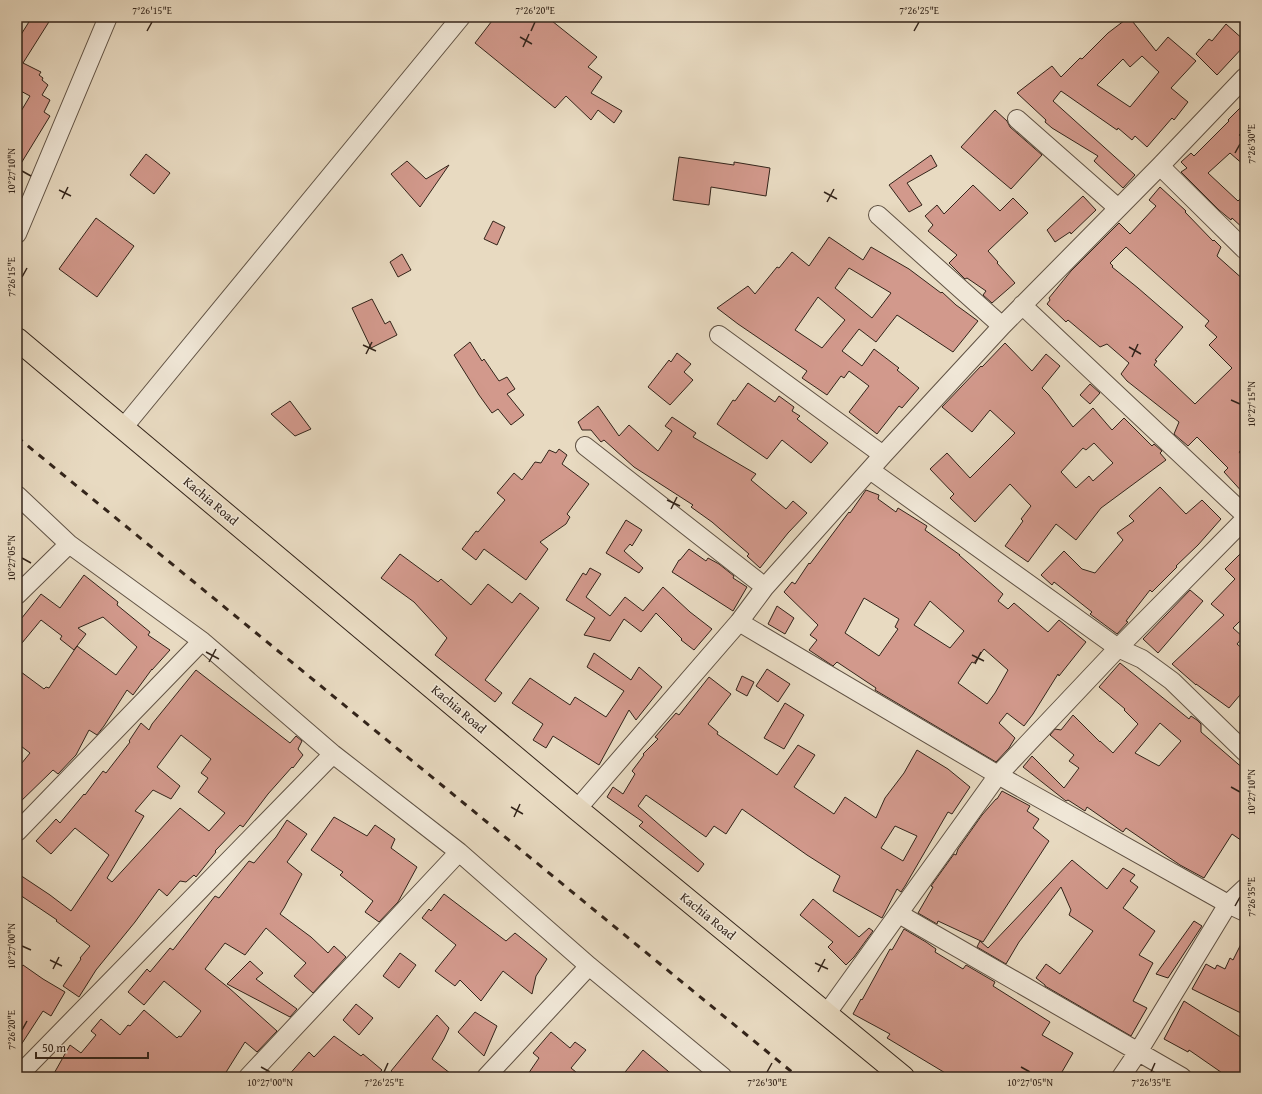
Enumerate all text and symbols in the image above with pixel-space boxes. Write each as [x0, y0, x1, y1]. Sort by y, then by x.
text: 7°26'15"E [132, 3, 172, 18]
text: 7°26'20"E [515, 3, 555, 18]
text: 7°26'25"E [899, 3, 939, 18]
text: 7°26'30"E [1244, 124, 1259, 164]
text: 10°27'10"N [4, 148, 19, 194]
text: 7°26'15"E [4, 257, 19, 297]
text: 10°27'15"N [1244, 381, 1259, 427]
street label: Kachia Road [179, 472, 243, 530]
text: 10°27'05"N [4, 535, 19, 581]
street label: Kachia Road [427, 680, 491, 738]
text: 10°27'10"N [1244, 769, 1259, 815]
text: 7°26'35"E [1244, 877, 1259, 917]
street label: Kachia Road [676, 888, 740, 944]
text: 10°27'00"N [4, 923, 19, 969]
text: 7°26'20"E [4, 1010, 19, 1050]
scale bar [36, 1034, 148, 1060]
text: 50 m [42, 1039, 66, 1056]
text: 10°27'00"N [247, 1075, 293, 1090]
text: 7°26'25"E [364, 1075, 404, 1090]
text: 7°26'30"E [747, 1075, 787, 1090]
text: 10°27'05"N [1007, 1075, 1053, 1090]
text: 7°26'35"E [1131, 1075, 1171, 1090]

